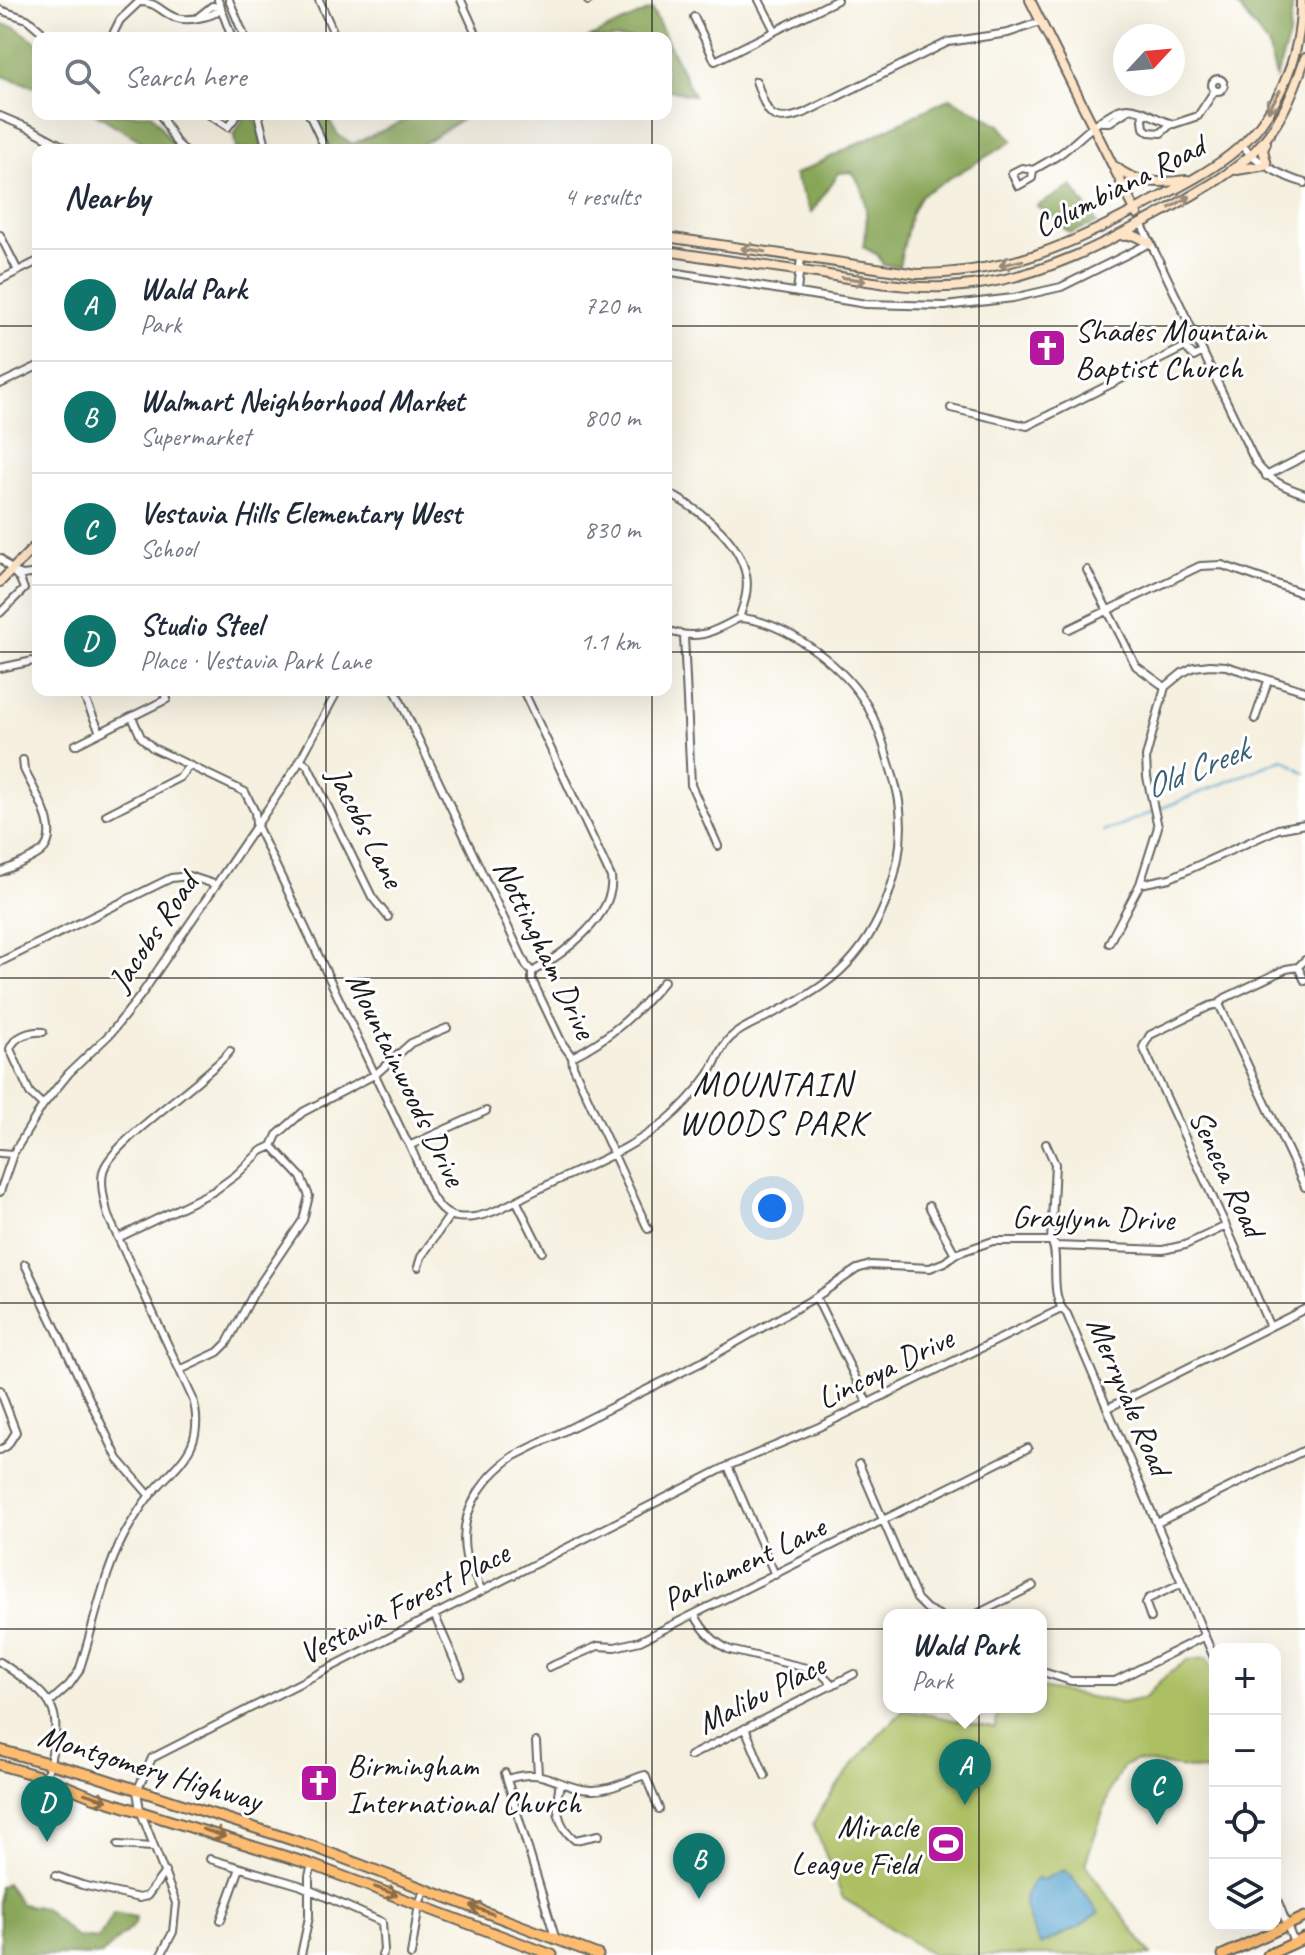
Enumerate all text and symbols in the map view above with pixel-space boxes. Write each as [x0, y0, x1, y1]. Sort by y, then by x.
north arrow [1113, 24, 1185, 96]
search box [32, 32, 672, 120]
icon: search [60, 54, 104, 98]
text: Search here [124, 57, 246, 95]
one-way arrow [1266, 89, 1282, 112]
street label: Columbiana Road [1026, 123, 1216, 247]
text: Nearby [64, 175, 150, 218]
text: 4 results [564, 180, 640, 213]
one-way arrow [1168, 194, 1191, 210]
one-way arrow [741, 242, 766, 257]
one-way arrow [998, 256, 1024, 271]
text: Wald Park [140, 270, 246, 308]
one-way arrow [841, 272, 866, 287]
text: A [83, 289, 97, 322]
text: 720 m [584, 289, 640, 322]
text: Park [140, 308, 181, 341]
place label: Shades Mountain Baptist Church [1075, 310, 1268, 388]
church icon: Shades Mountain Baptist Church [1026, 327, 1068, 369]
text: Walmart Neighborhood Market [140, 382, 464, 420]
text: B [83, 401, 97, 434]
text: 800 m [584, 401, 640, 434]
text: Supermarket [140, 420, 251, 453]
text: Vestavia Hills Elementary West [140, 494, 461, 532]
text: C [84, 513, 96, 546]
text: 830 m [584, 513, 640, 546]
text: School [140, 532, 196, 565]
text: Studio Steel [140, 606, 263, 644]
text: D [82, 625, 98, 658]
text: 1.1 km [580, 625, 640, 658]
text: Place · Vestavia Park Lane [140, 644, 371, 677]
water label: Old Creek [1138, 726, 1259, 808]
street label: Jacobs Lane [317, 758, 415, 897]
street label: Nottingham Drive [484, 853, 607, 1048]
street label: Jacobs Road [98, 862, 210, 1000]
street label: Mountainwoods Drive [337, 966, 477, 1195]
district label: MOUNTAIN WOODS PARK [679, 1062, 873, 1144]
street label: Seneca Road [1180, 1103, 1276, 1247]
your location [752, 1188, 792, 1228]
street label: Graylynn Drive [1012, 1196, 1177, 1240]
street label: Merryvale Road [1077, 1311, 1182, 1485]
street label: Lincoya Drive [810, 1316, 962, 1418]
street label: Parliament Lane [656, 1505, 834, 1620]
street label: Vestavia Forest Place [292, 1531, 518, 1674]
popup [883, 1609, 1047, 1713]
text: Wald Park [912, 1626, 1018, 1664]
street label: Malibu Place [690, 1643, 834, 1744]
map controls [1209, 1643, 1281, 1931]
button: + [1209, 1643, 1281, 1715]
text: Park [912, 1664, 953, 1697]
street label: Montgomery Highway [34, 1715, 269, 1822]
button: − [1209, 1715, 1281, 1787]
pin: A [939, 1739, 991, 1805]
place label: Birmingham International Church [347, 1745, 582, 1823]
pin: C [1131, 1759, 1183, 1825]
church icon: Birmingham International Church [298, 1762, 340, 1804]
pin: D [21, 1776, 73, 1842]
button: locate [1209, 1787, 1281, 1859]
one-way arrow [83, 1791, 108, 1805]
place label: Miracle League Field [791, 1806, 923, 1884]
sports icon: Miracle League Field [925, 1823, 967, 1865]
one-way arrow [201, 1826, 227, 1841]
pin: B [673, 1833, 725, 1899]
button: layers [1209, 1859, 1281, 1931]
one-way arrow [373, 1885, 398, 1899]
one-way arrow [470, 1902, 495, 1916]

